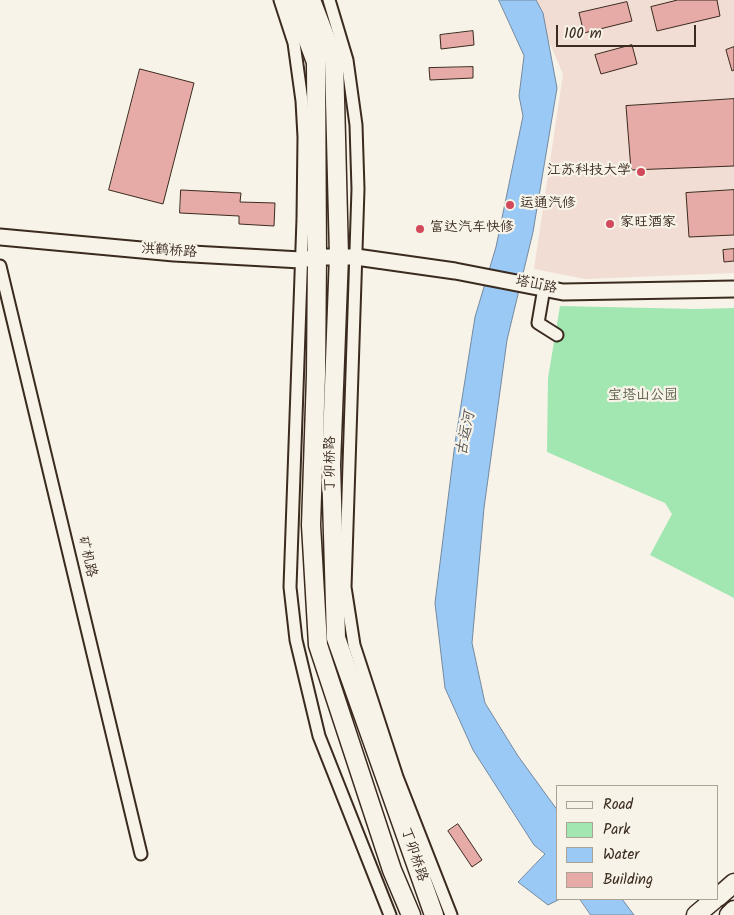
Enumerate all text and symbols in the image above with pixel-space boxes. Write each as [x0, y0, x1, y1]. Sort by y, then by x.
scale bar [559, 15, 699, 47]
text: 100 m [564, 22, 602, 46]
place label: 江苏科技大学 [547, 164, 631, 180]
marker: 江苏科技大学 [635, 166, 647, 178]
place label: 运通汽修 [520, 197, 576, 213]
marker: 运通汽修 [504, 199, 516, 211]
place label: 家旺酒家 [620, 216, 676, 232]
marker: 家旺酒家 [604, 218, 616, 230]
place label: 富达汽车快修 [430, 221, 514, 237]
marker: 富达汽车快修 [414, 223, 426, 235]
street label: 洪鹤桥路 [140, 242, 198, 262]
street label: 塔山路 [514, 274, 558, 298]
park label: 宝塔山公园 [608, 389, 678, 405]
water label: 古运河 [454, 410, 480, 458]
street label: 丁卯桥路 [324, 436, 340, 492]
street label: 矿机路 [73, 535, 99, 579]
legend [556, 785, 719, 900]
text: Road [603, 793, 633, 817]
text: Park [603, 818, 630, 842]
street label: 丁卯桥路 [396, 826, 430, 884]
text: Water [603, 843, 639, 867]
text: Building [603, 868, 653, 892]

